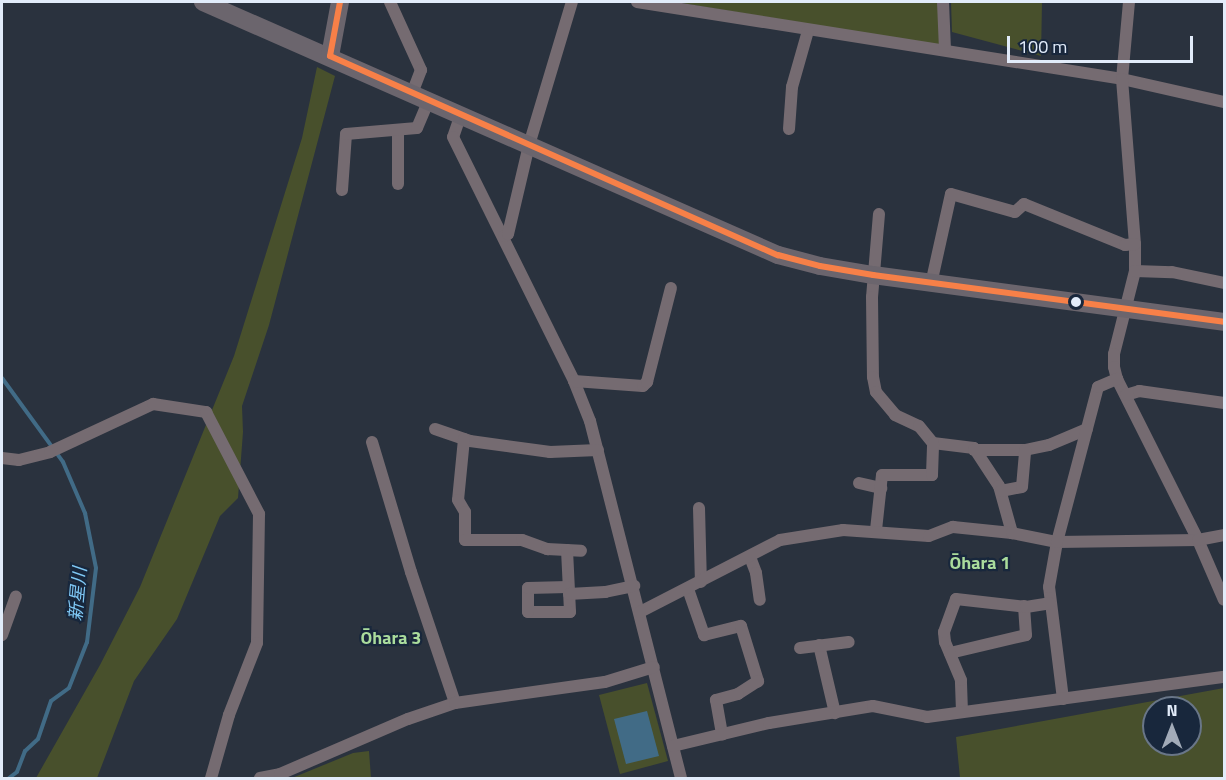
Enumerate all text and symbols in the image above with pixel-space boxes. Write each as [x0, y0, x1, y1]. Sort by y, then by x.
scale bar [1010, 24, 1196, 62]
text: 100 m [1018, 33, 1067, 60]
unlabelled marker [1070, 296, 1082, 308]
district label: Ōhara 1 [950, 552, 1010, 574]
water label: 新星川 [65, 566, 91, 622]
district label: Ōhara 3 [361, 627, 421, 649]
north arrow [1142, 696, 1202, 756]
text: N [1166, 698, 1178, 722]

